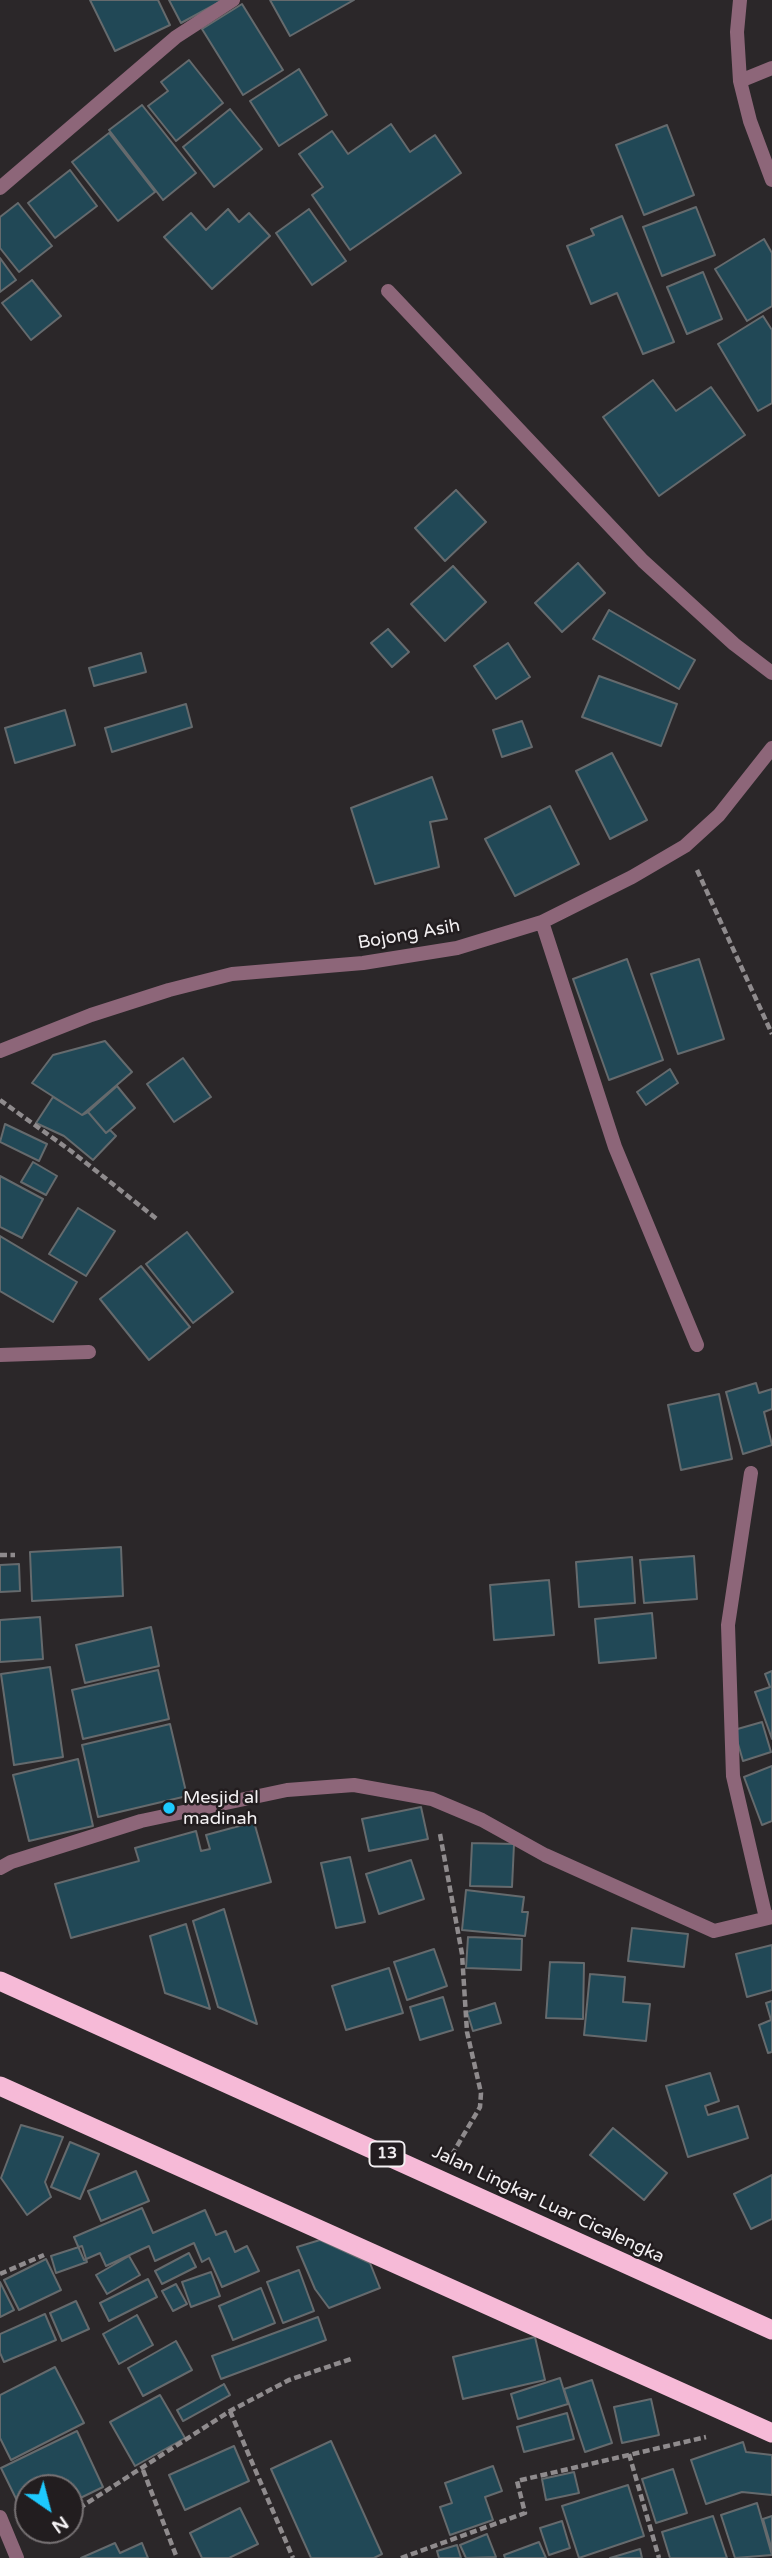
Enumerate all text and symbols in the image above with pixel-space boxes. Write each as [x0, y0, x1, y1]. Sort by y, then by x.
street label: Bojong Asih [356, 915, 462, 955]
place label: Mesjid al madinah [183, 1787, 259, 1829]
marker: Mesjid al madinah [161, 1800, 177, 1816]
road number: 13 [370, 2142, 404, 2166]
street label: Jalan Lingkar Luar Cicalengka [428, 2142, 668, 2268]
north arrow [14, 2474, 84, 2544]
text: N [47, 2511, 72, 2538]

